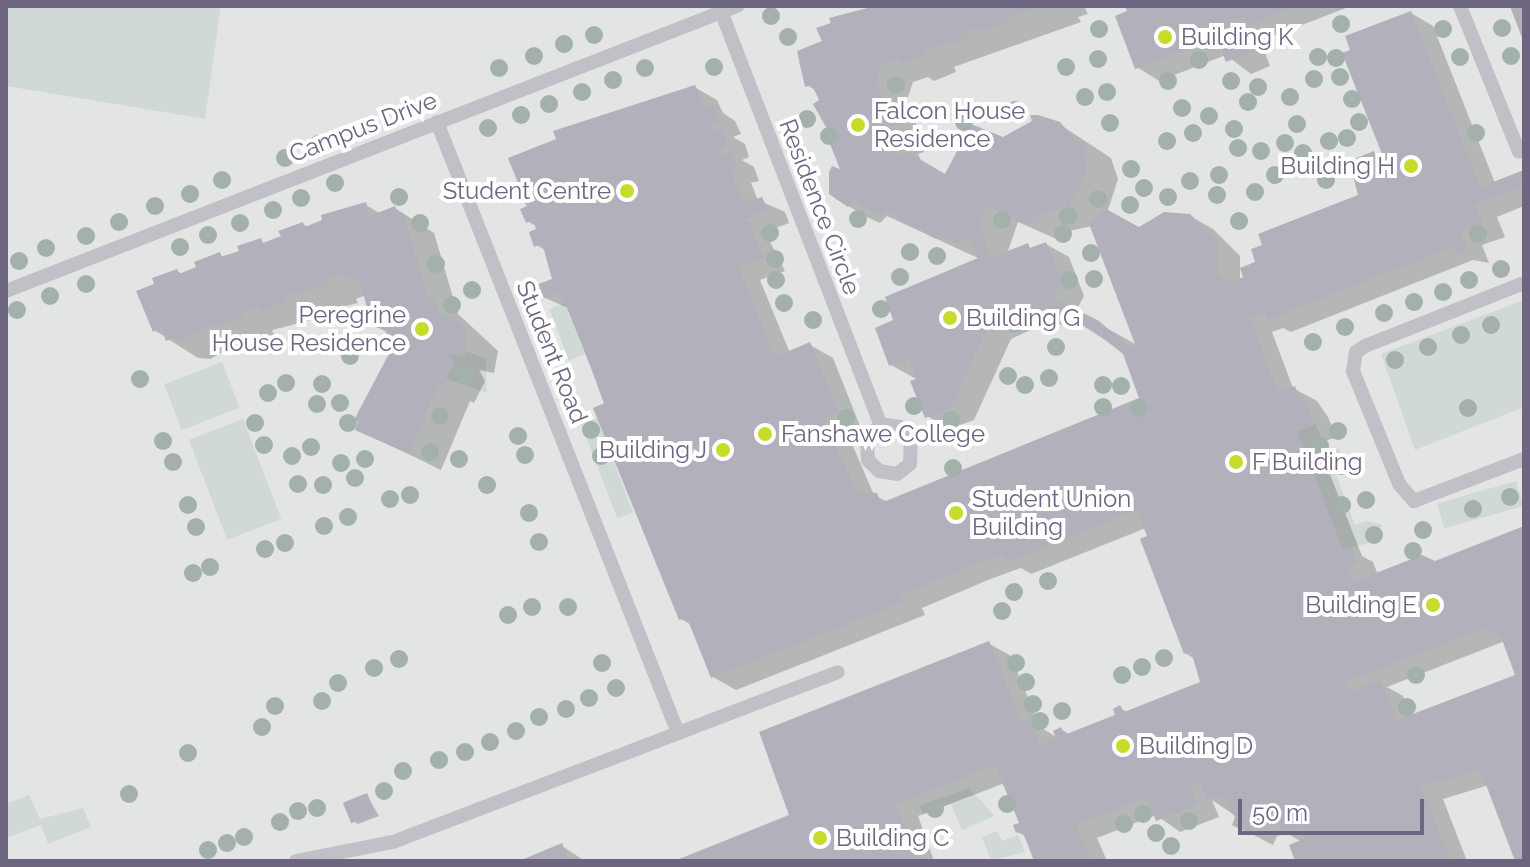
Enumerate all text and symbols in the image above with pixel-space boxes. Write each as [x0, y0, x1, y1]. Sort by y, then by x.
place label: Building K [1181, 23, 1294, 51]
marker: Building K [1156, 28, 1174, 46]
street label: Campus Drive [285, 86, 441, 168]
place label: Falcon House Residence [874, 97, 1025, 153]
street label: Residence Circle [773, 115, 867, 299]
marker: Falcon House Residence [849, 116, 867, 134]
place label: Building H [1280, 152, 1395, 180]
marker: Building H [1402, 157, 1420, 175]
place label: Student Centre [443, 177, 611, 205]
marker: Student Centre [618, 182, 636, 200]
street label: Student Road [510, 276, 594, 428]
place label: Peregrine House Residence [212, 301, 406, 357]
place label: Building G [966, 304, 1080, 332]
marker: Building G [941, 309, 959, 327]
marker: Peregrine House Residence [413, 320, 431, 338]
place label: Fanshawe College [781, 420, 985, 448]
marker: Fanshawe College [756, 425, 774, 443]
place label: Building J [598, 436, 707, 464]
marker: Building J [714, 441, 732, 459]
place label: F Building [1252, 448, 1363, 476]
marker: F Building [1227, 453, 1245, 471]
place label: Student Union Building [972, 485, 1131, 541]
marker: Student Union Building [947, 504, 965, 522]
place label: Building E [1305, 591, 1417, 619]
marker: Building E [1424, 596, 1442, 614]
place label: Building D [1139, 732, 1253, 760]
marker: Building D [1114, 737, 1132, 755]
scale bar [1242, 783, 1428, 833]
text: 50 m [1252, 798, 1308, 827]
place label: Building C [836, 824, 950, 852]
marker: Building C [811, 829, 829, 847]

